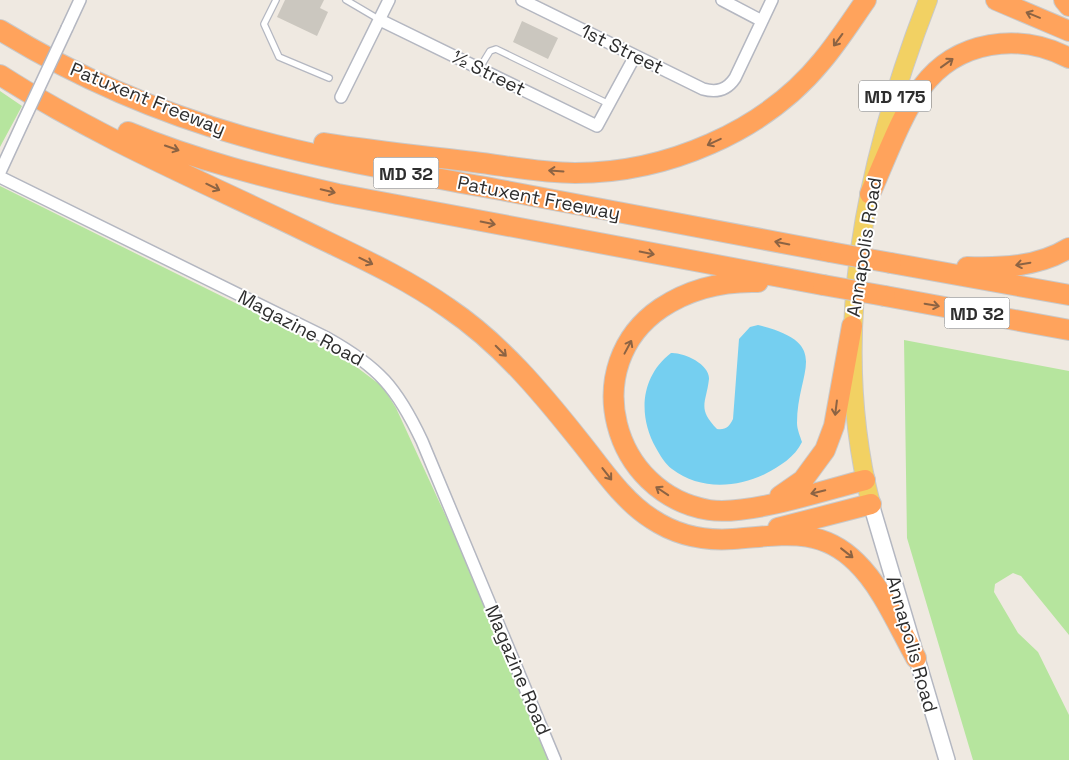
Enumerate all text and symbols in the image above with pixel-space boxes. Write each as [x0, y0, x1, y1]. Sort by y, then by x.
one-way arrow [1025, 10, 1041, 19]
street label: 1st Street [576, 18, 668, 80]
one-way arrow [833, 33, 843, 47]
street label: ½ Street [448, 45, 530, 101]
street label: Patuxent Freeway [67, 56, 229, 142]
one-way arrow [940, 58, 954, 68]
road number: MD 175 [859, 80, 931, 112]
one-way arrow [707, 137, 722, 147]
one-way arrow [163, 144, 179, 153]
road number: MD 32 [374, 158, 438, 188]
one-way arrow [549, 167, 565, 176]
street label: Patuxent Freeway [455, 170, 623, 226]
street label: Annapolis Road [841, 175, 887, 319]
one-way arrow [205, 182, 220, 192]
one-way arrow [320, 187, 336, 196]
one-way arrow [479, 218, 495, 228]
one-way arrow [774, 238, 790, 247]
one-way arrow [639, 248, 655, 258]
one-way arrow [359, 256, 374, 266]
one-way arrow [1016, 260, 1032, 270]
street label: Magazine Road [234, 284, 368, 372]
road number: MD 32 [944, 298, 1010, 328]
one-way arrow [924, 301, 940, 310]
one-way arrow [624, 340, 633, 355]
one-way arrow [495, 345, 507, 357]
one-way arrow [831, 400, 841, 416]
one-way arrow [601, 467, 612, 480]
one-way arrow [655, 485, 669, 495]
one-way arrow [810, 488, 826, 497]
one-way arrow [840, 548, 853, 559]
street label: Annapolis Road [881, 573, 943, 715]
street label: Magazine Road [479, 601, 557, 739]

